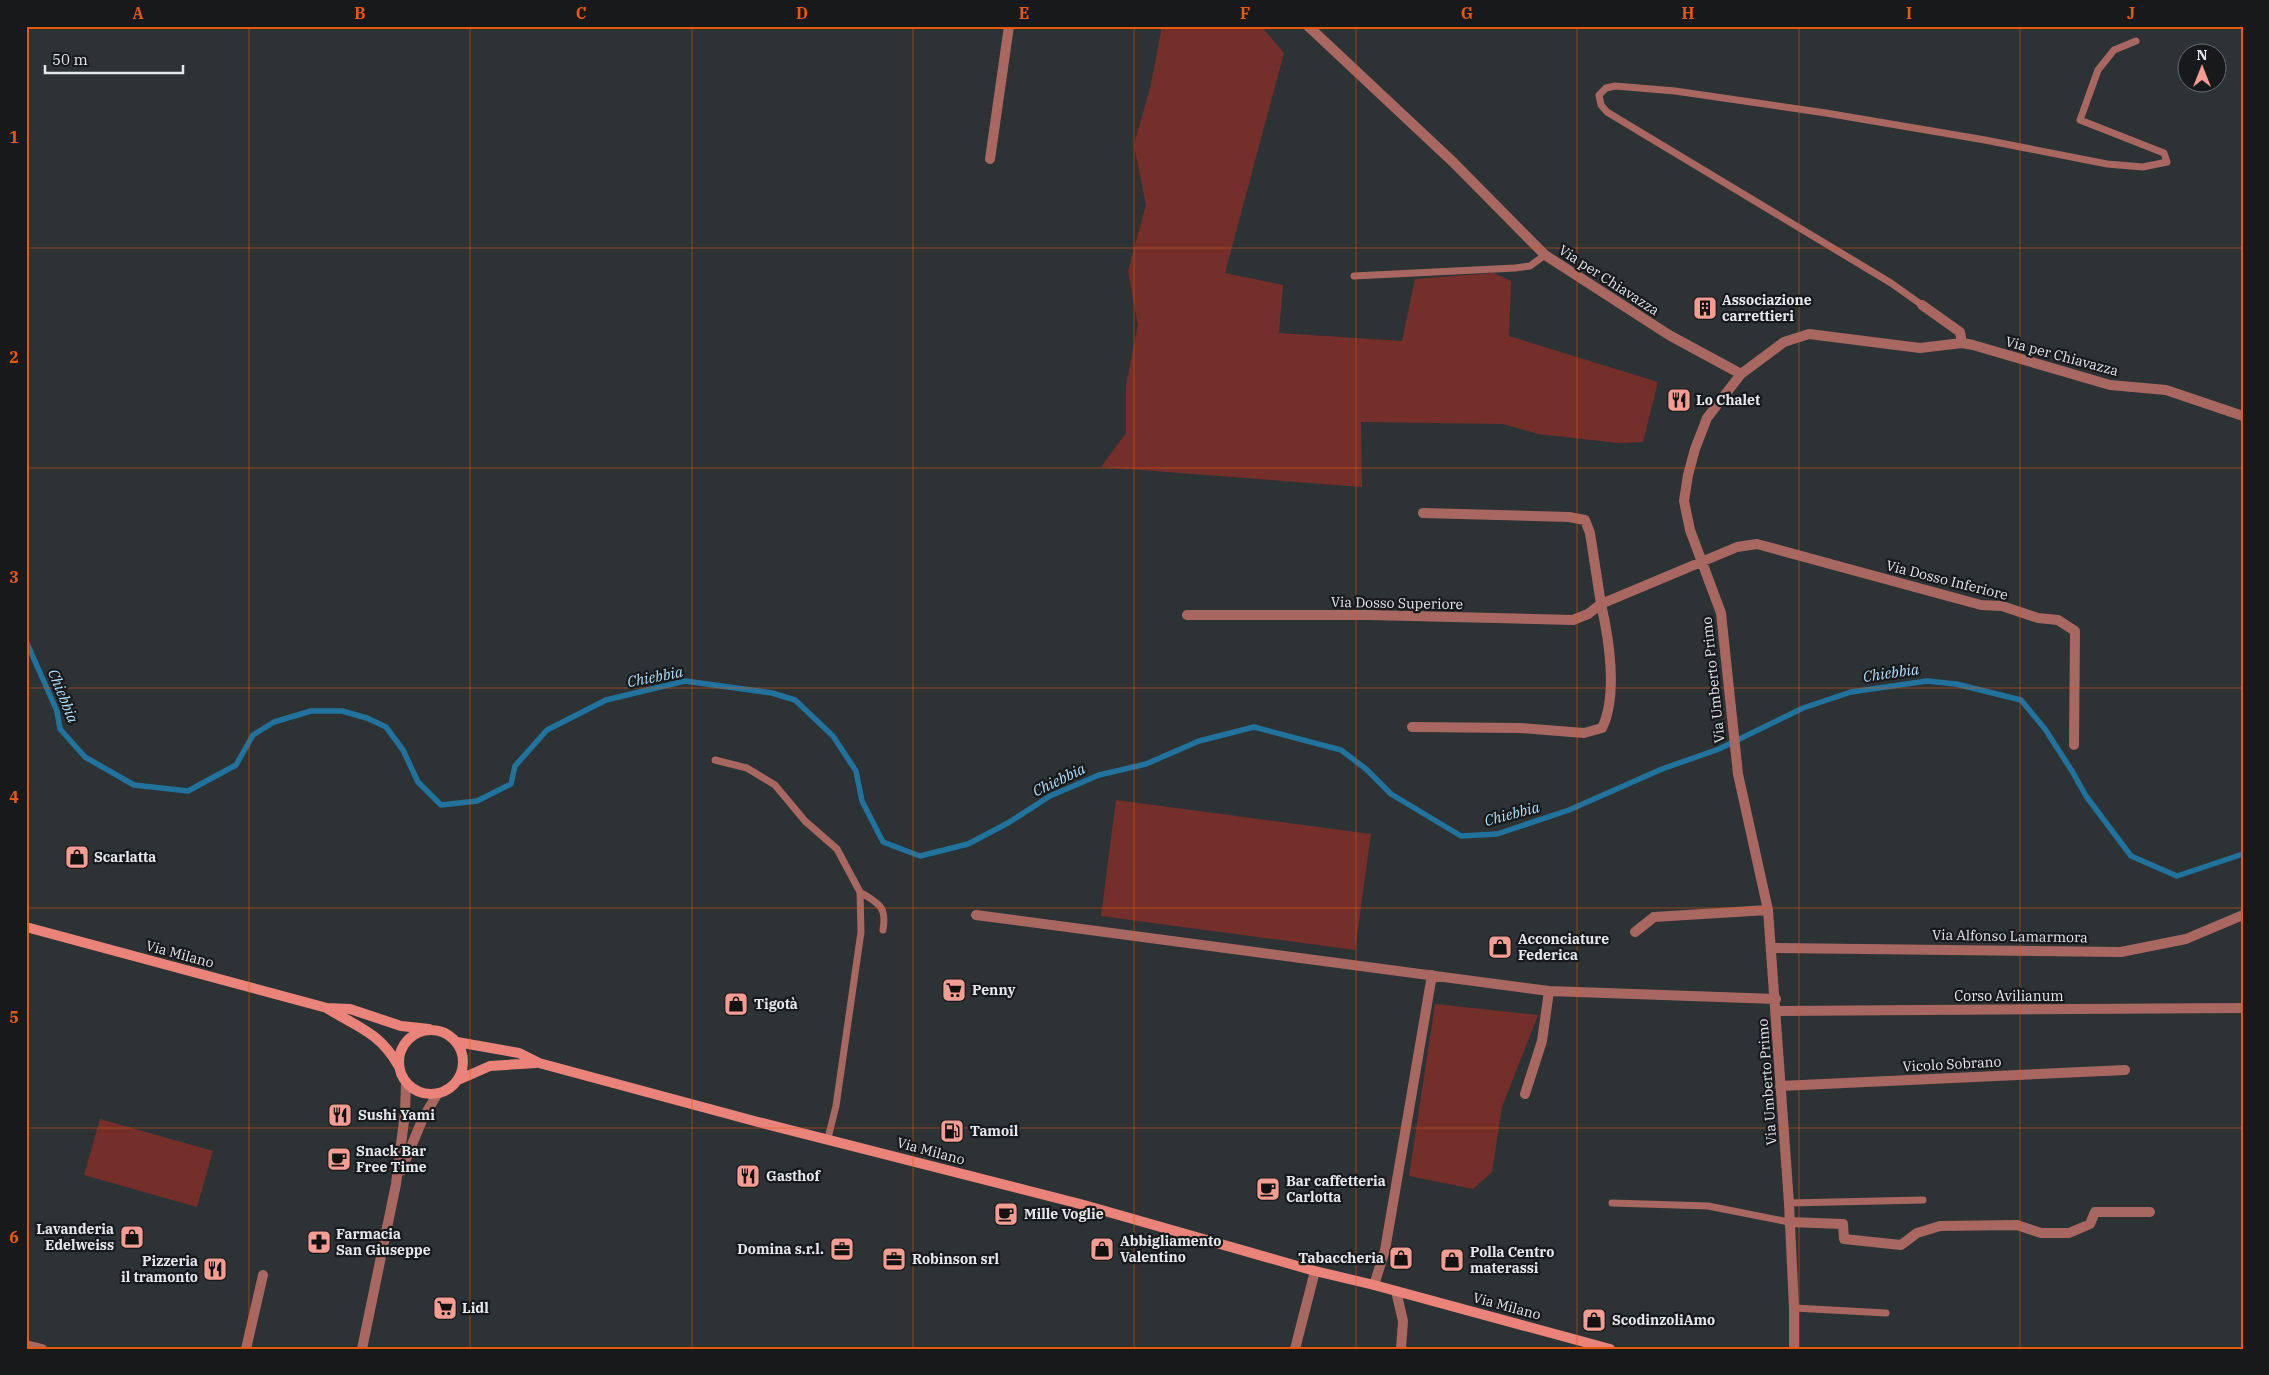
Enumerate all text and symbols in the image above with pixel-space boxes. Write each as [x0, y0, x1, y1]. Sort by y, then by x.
text: A [132, 3, 144, 23]
text: B [354, 3, 366, 23]
text: C [576, 3, 586, 23]
text: D [796, 3, 808, 23]
text: E [1019, 3, 1029, 23]
text: F [1240, 3, 1250, 23]
text: G [1461, 3, 1473, 23]
text: H [1682, 3, 1695, 23]
text: I [1906, 3, 1912, 23]
text: J [2127, 3, 2135, 23]
scale bar [45, 42, 182, 74]
north arrow [2176, 42, 2226, 92]
text: N [2196, 46, 2208, 64]
text: 50 m [52, 50, 88, 69]
text: 1 [9, 127, 19, 147]
street label: Via per Chiavazza [1555, 241, 1663, 319]
place label: Associazione carrettieri [1722, 291, 1812, 325]
building icon: Associazione carrettieri [1692, 295, 1718, 321]
street label: Via per Chiavazza [2003, 332, 2121, 380]
text: 2 [9, 347, 19, 367]
restaurant icon: Lo Chalet [1666, 387, 1692, 413]
place label: Lo Chalet [1696, 391, 1760, 409]
street label: Via Dosso Inferiore [1884, 556, 2010, 604]
text: 3 [9, 567, 19, 587]
street label: Via Dosso Superiore [1331, 593, 1463, 613]
street label: Via Umberto Primo [1697, 616, 1729, 744]
water label: Chiebbia [1862, 659, 1921, 686]
water label: Chiebbia [625, 662, 685, 691]
water label: Chiebbia [44, 666, 83, 726]
water label: Chiebbia [1029, 758, 1089, 800]
text: 4 [9, 787, 19, 807]
water label: Chiebbia [1482, 797, 1542, 830]
shop icon: Scarlatta [64, 844, 90, 870]
place label: Scarlatta [94, 848, 156, 866]
street label: Via Alfonso Lamarmora [1932, 926, 2088, 946]
place label: Acconciature Federica [1518, 930, 1609, 964]
shop icon: Acconciature Federica [1487, 934, 1513, 960]
street label: Via Milano [144, 936, 216, 972]
supermarket icon: Penny [941, 977, 967, 1003]
place label: Penny [972, 981, 1015, 999]
street label: Corso Avilianum [1954, 987, 2064, 1005]
shop icon: Tigotà [723, 991, 749, 1017]
place label: Tigotà [754, 995, 798, 1013]
text: 5 [9, 1007, 19, 1027]
street label: Via Umberto Primo [1754, 1018, 1780, 1146]
street label: Vicolo Sobrano [1902, 1052, 2002, 1076]
restaurant icon: Sushi Yami [327, 1102, 353, 1128]
place label: Sushi Yami [358, 1106, 435, 1124]
fuel station icon: Tamoil [939, 1118, 965, 1144]
place label: Tamoil [970, 1122, 1019, 1140]
street label: Via Milano [895, 1133, 967, 1169]
place label: Snack Bar Free Time [356, 1142, 427, 1176]
cafe icon: Snack Bar Free Time [326, 1146, 352, 1172]
restaurant icon: Gasthof [735, 1163, 761, 1189]
place label: Gasthof [766, 1167, 821, 1185]
place label: Bar caffetteria Carlotta [1286, 1172, 1386, 1206]
cafe icon: Bar caffetteria Carlotta [1255, 1176, 1281, 1202]
cafe icon: Mille Voglie [993, 1201, 1019, 1227]
place label: Mille Voglie [1024, 1205, 1104, 1223]
place label: Lavanderia Edelweiss [36, 1220, 114, 1254]
shop icon: Lavanderia Edelweiss [119, 1224, 145, 1250]
place label: Farmacia San Giuseppe [336, 1225, 431, 1259]
text: 6 [9, 1227, 19, 1247]
pharmacy icon: Farmacia San Giuseppe [306, 1229, 332, 1255]
place label: Abbigliamento Valentino [1120, 1232, 1221, 1266]
office icon: Domina s.r.l. [829, 1236, 855, 1262]
shop icon: Abbigliamento Valentino [1089, 1236, 1115, 1262]
place label: Domina s.r.l. [737, 1240, 824, 1258]
place label: Polla Centro materassi [1470, 1243, 1554, 1277]
shop icon: Tabaccheria [1388, 1245, 1414, 1271]
office icon: Robinson srl [881, 1246, 907, 1272]
shop icon: Polla Centro materassi [1439, 1247, 1465, 1273]
place label: Tabaccheria [1298, 1249, 1384, 1267]
place label: Robinson srl [912, 1250, 1000, 1268]
place label: Pizzeria il tramonto [121, 1252, 198, 1286]
restaurant icon: Pizzeria il tramonto [202, 1256, 228, 1282]
street label: Via Milano [1471, 1288, 1543, 1324]
supermarket icon: Lidl [432, 1295, 458, 1321]
place label: Lidl [462, 1299, 489, 1317]
shop icon: ScodinzoliAmo [1581, 1307, 1607, 1333]
place label: ScodinzoliAmo [1612, 1311, 1715, 1329]

